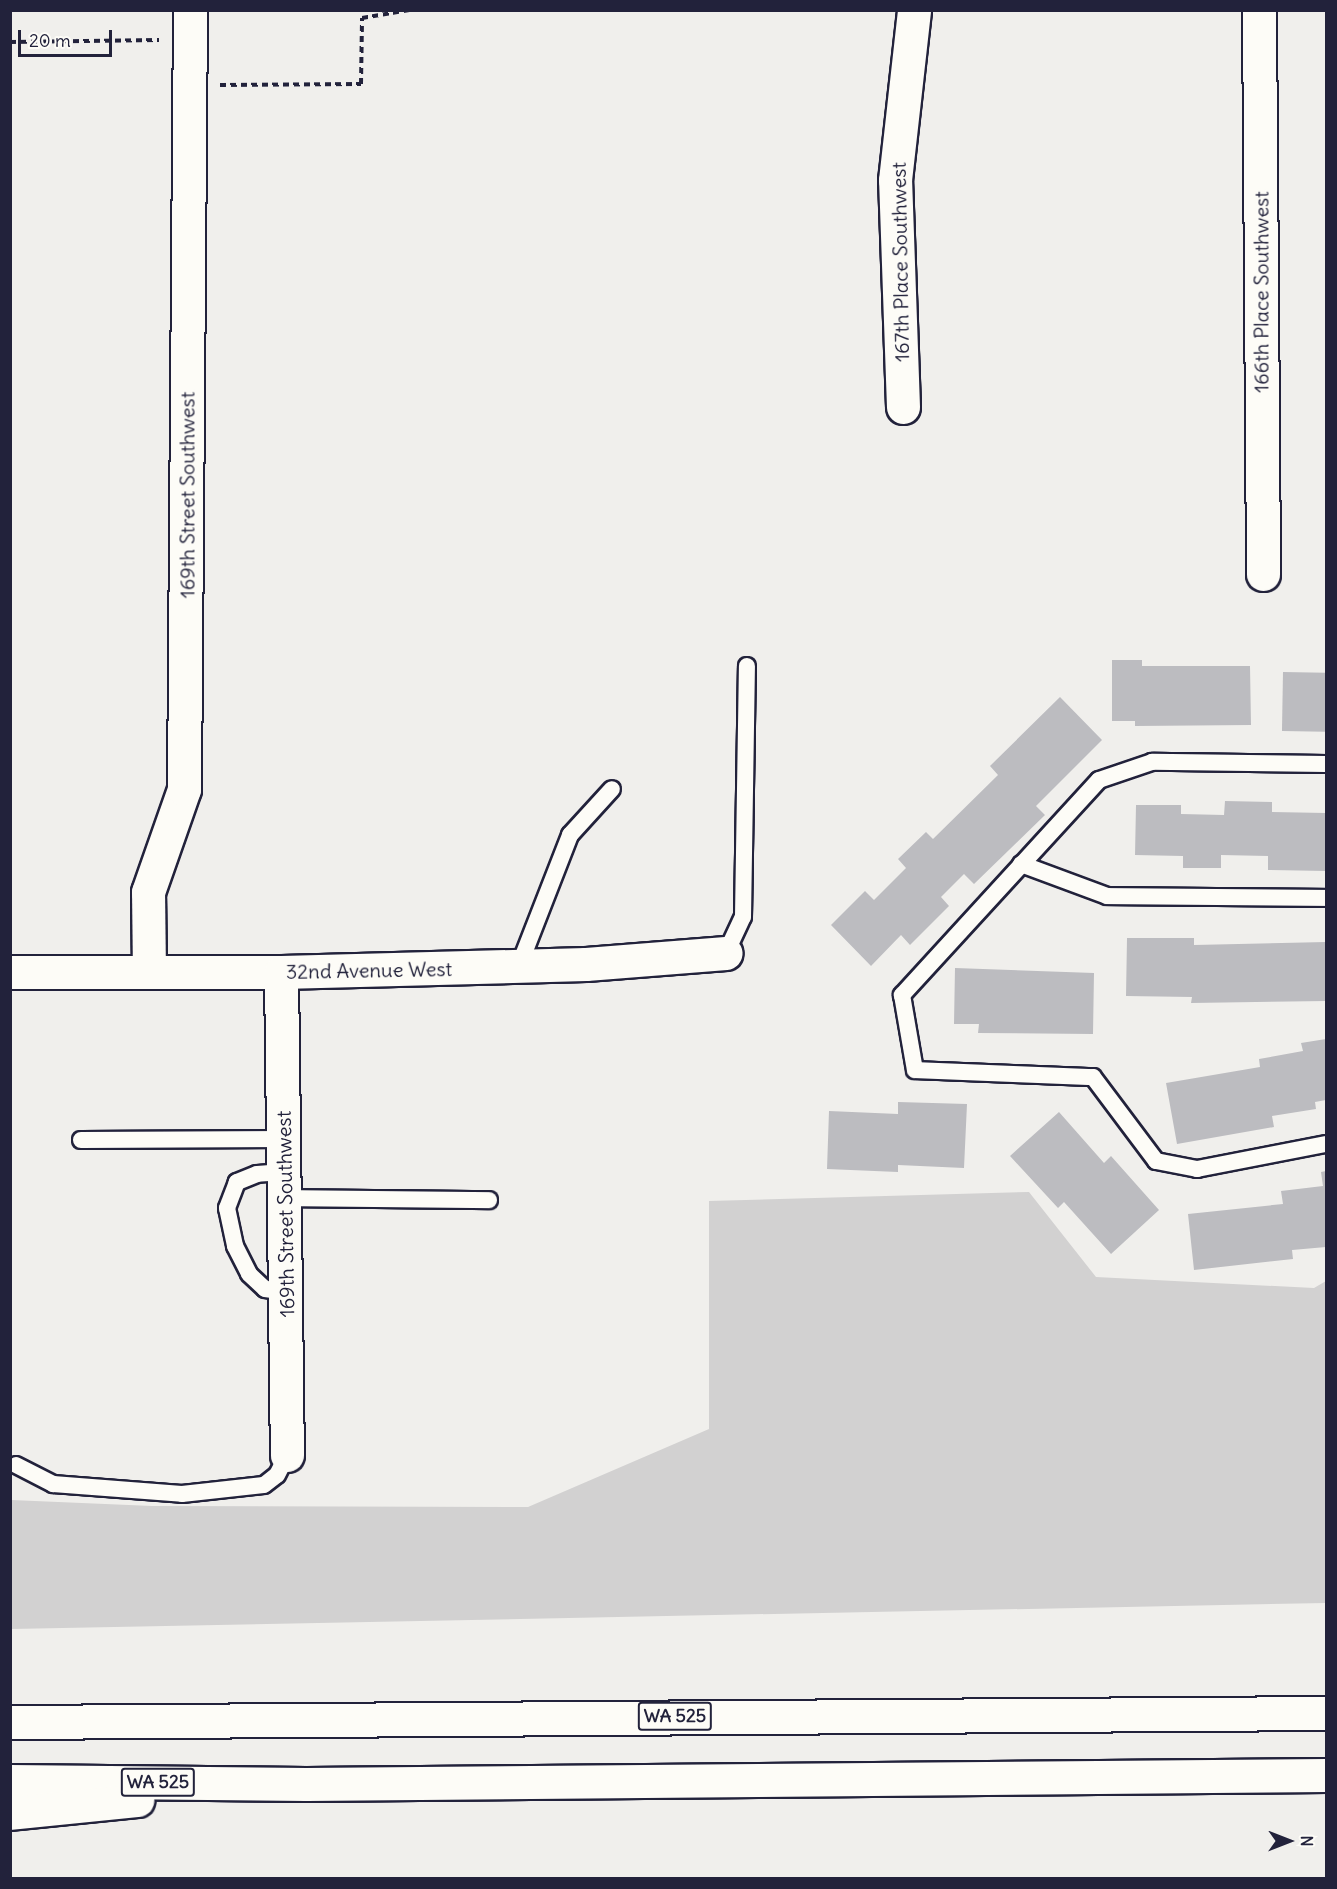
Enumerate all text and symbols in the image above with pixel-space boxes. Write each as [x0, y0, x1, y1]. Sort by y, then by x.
scale bar [21, 18, 116, 56]
text: 20 m [29, 29, 71, 52]
street label: 167th Place Southwest [886, 162, 914, 362]
street label: 166th Place Southwest [1249, 191, 1273, 393]
street label: 169th Street Southwest [175, 392, 199, 598]
street label: 32nd Avenue West [286, 957, 452, 983]
street label: 169th Street Southwest [271, 1110, 299, 1318]
road number: WA 525 [638, 1701, 712, 1731]
road number: WA 525 [120, 1767, 195, 1797]
north arrow [1259, 1811, 1319, 1871]
text: N [1297, 1835, 1317, 1847]

